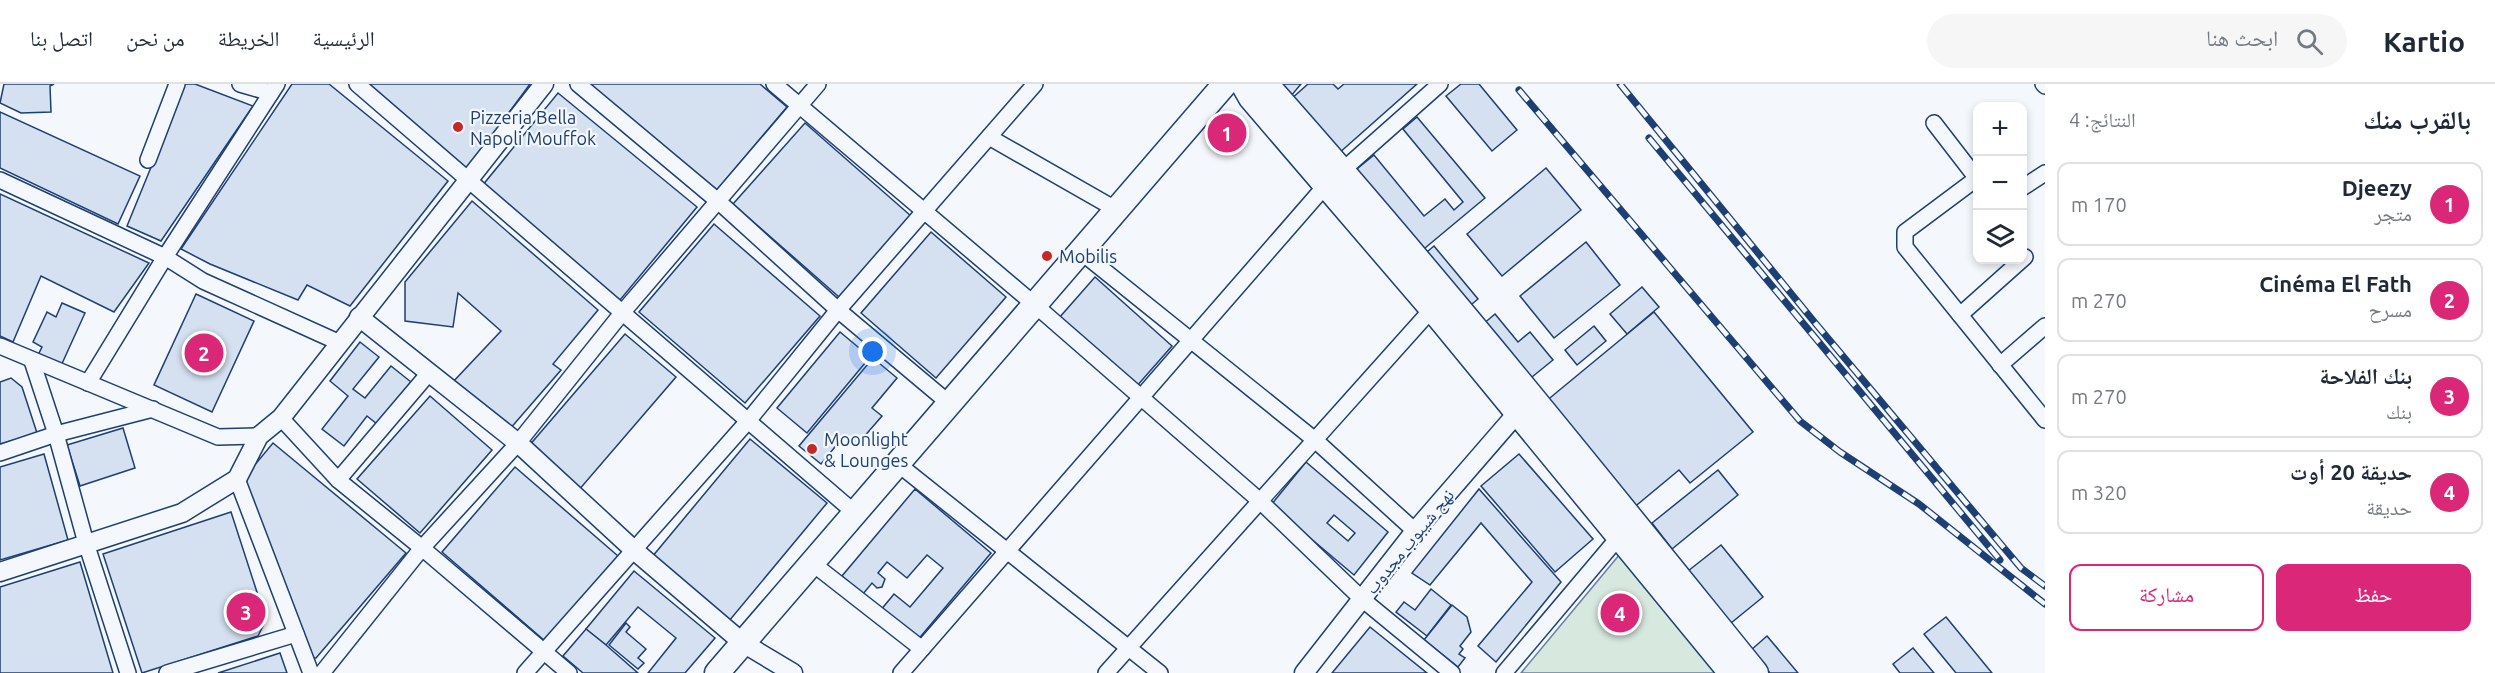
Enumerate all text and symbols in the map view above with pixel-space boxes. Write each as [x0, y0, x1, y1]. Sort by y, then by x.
search box [1927, 14, 2347, 68]
text: ابحث هنا [2206, 25, 2278, 50]
icon: search [2293, 25, 2326, 58]
text: اتصل بنا [30, 26, 93, 50]
text: من نحن [126, 26, 185, 50]
text: الخريطة [218, 26, 280, 50]
text: الرئيسية [313, 26, 375, 50]
text: Kartio [2383, 26, 2465, 57]
map controls [1973, 102, 2027, 264]
button: + [1973, 102, 2027, 156]
text: بالقرب منك [2363, 105, 2471, 134]
place label: Pizzeria Bella Napoli Mouffok [470, 107, 596, 148]
text: النتائج: 4 [2069, 108, 2136, 131]
pin: 1 [1208, 110, 1246, 156]
marker: Pizzeria Bella Napoli Mouffok [451, 120, 465, 134]
button: − [1973, 156, 2027, 210]
text: Djeezy [2342, 175, 2412, 200]
text: 170 m [2071, 193, 2127, 216]
text: 1 [2444, 193, 2455, 216]
text: متجر [2374, 202, 2412, 225]
button: layers [1973, 210, 2027, 264]
place label: Mobilis [1059, 246, 1117, 266]
marker: Mobilis [1040, 249, 1054, 263]
text: Cinéma El Fath [2259, 271, 2412, 296]
text: 270 m [2071, 289, 2127, 312]
text: 2 [2444, 289, 2455, 312]
text: مسرح [2369, 298, 2412, 321]
pin: 2 [184, 330, 224, 376]
your location [858, 337, 887, 366]
text: بنك الفلاحة [2319, 363, 2412, 388]
text: 270 m [2071, 385, 2127, 408]
text: 3 [2444, 385, 2455, 408]
text: بنك [2386, 400, 2412, 423]
place label: Moonlight & Lounges [824, 429, 908, 470]
marker: Moonlight & Lounges [805, 442, 819, 456]
text: حديقة 20 أوت [2290, 459, 2412, 484]
text: 320 m [2071, 481, 2127, 504]
text: 4 [2444, 481, 2455, 504]
street label: نهج شيبوب مجدوب [1361, 485, 1460, 599]
text: حديقة [2366, 496, 2412, 519]
button: مشاركة [2069, 564, 2264, 631]
button: حفظ [2276, 564, 2471, 631]
pin: 3 [226, 590, 266, 634]
pin: 4 [1600, 590, 1640, 636]

